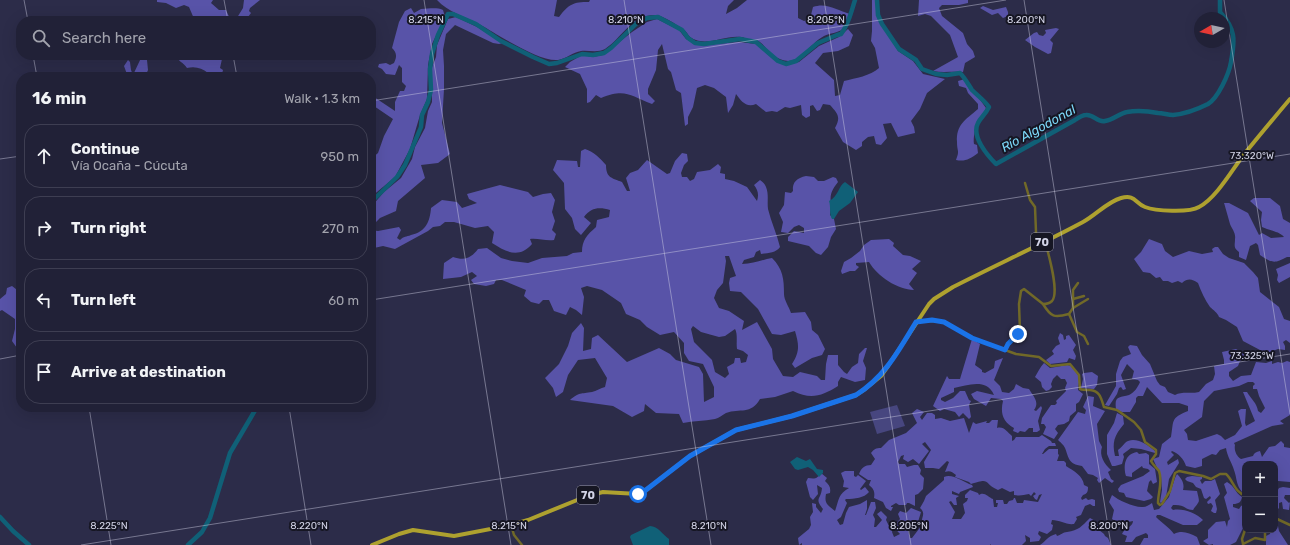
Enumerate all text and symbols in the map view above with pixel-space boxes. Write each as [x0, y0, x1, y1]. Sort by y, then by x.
north arrow [1194, 12, 1230, 48]
text: 8.215°N [408, 14, 444, 26]
text: 8.210°N [608, 14, 644, 26]
text: 8.205°N [807, 14, 845, 26]
text: 8.200°N [1007, 14, 1045, 26]
search box [16, 16, 376, 60]
icon: search [30, 27, 52, 49]
text: Search here [62, 29, 146, 47]
text: 16 min [32, 88, 87, 108]
text: Walk · 1.3 km [284, 91, 360, 106]
water label: Río Algodonal [998, 101, 1079, 156]
text: Continue [71, 140, 140, 158]
icon: ahead [33, 145, 55, 167]
text: 950 m [321, 149, 359, 164]
text: 73.320°W [1230, 150, 1274, 162]
text: Vía Ocaña - Cúcuta [71, 158, 188, 173]
icon: right [33, 217, 55, 239]
text: Turn right [71, 219, 146, 237]
text: 270 m [322, 221, 359, 236]
road number: 70 [1031, 233, 1053, 251]
icon: left [33, 289, 55, 311]
text: Turn left [71, 291, 136, 309]
text: 60 m [328, 293, 359, 308]
route end [1009, 325, 1027, 343]
text: 73.325°W [1230, 350, 1274, 362]
icon: arrive [33, 361, 55, 383]
text: Arrive at destination [71, 363, 226, 381]
map controls [1242, 461, 1278, 533]
button: + [1242, 461, 1278, 497]
route start [629, 485, 647, 503]
road number: 70 [577, 486, 599, 504]
button: − [1242, 497, 1278, 533]
text: 8.225°N [90, 520, 128, 532]
text: 8.220°N [290, 520, 328, 532]
text: 8.215°N [491, 520, 527, 532]
text: 8.210°N [691, 520, 727, 532]
text: 8.205°N [890, 520, 928, 532]
text: 8.200°N [1090, 520, 1128, 532]

